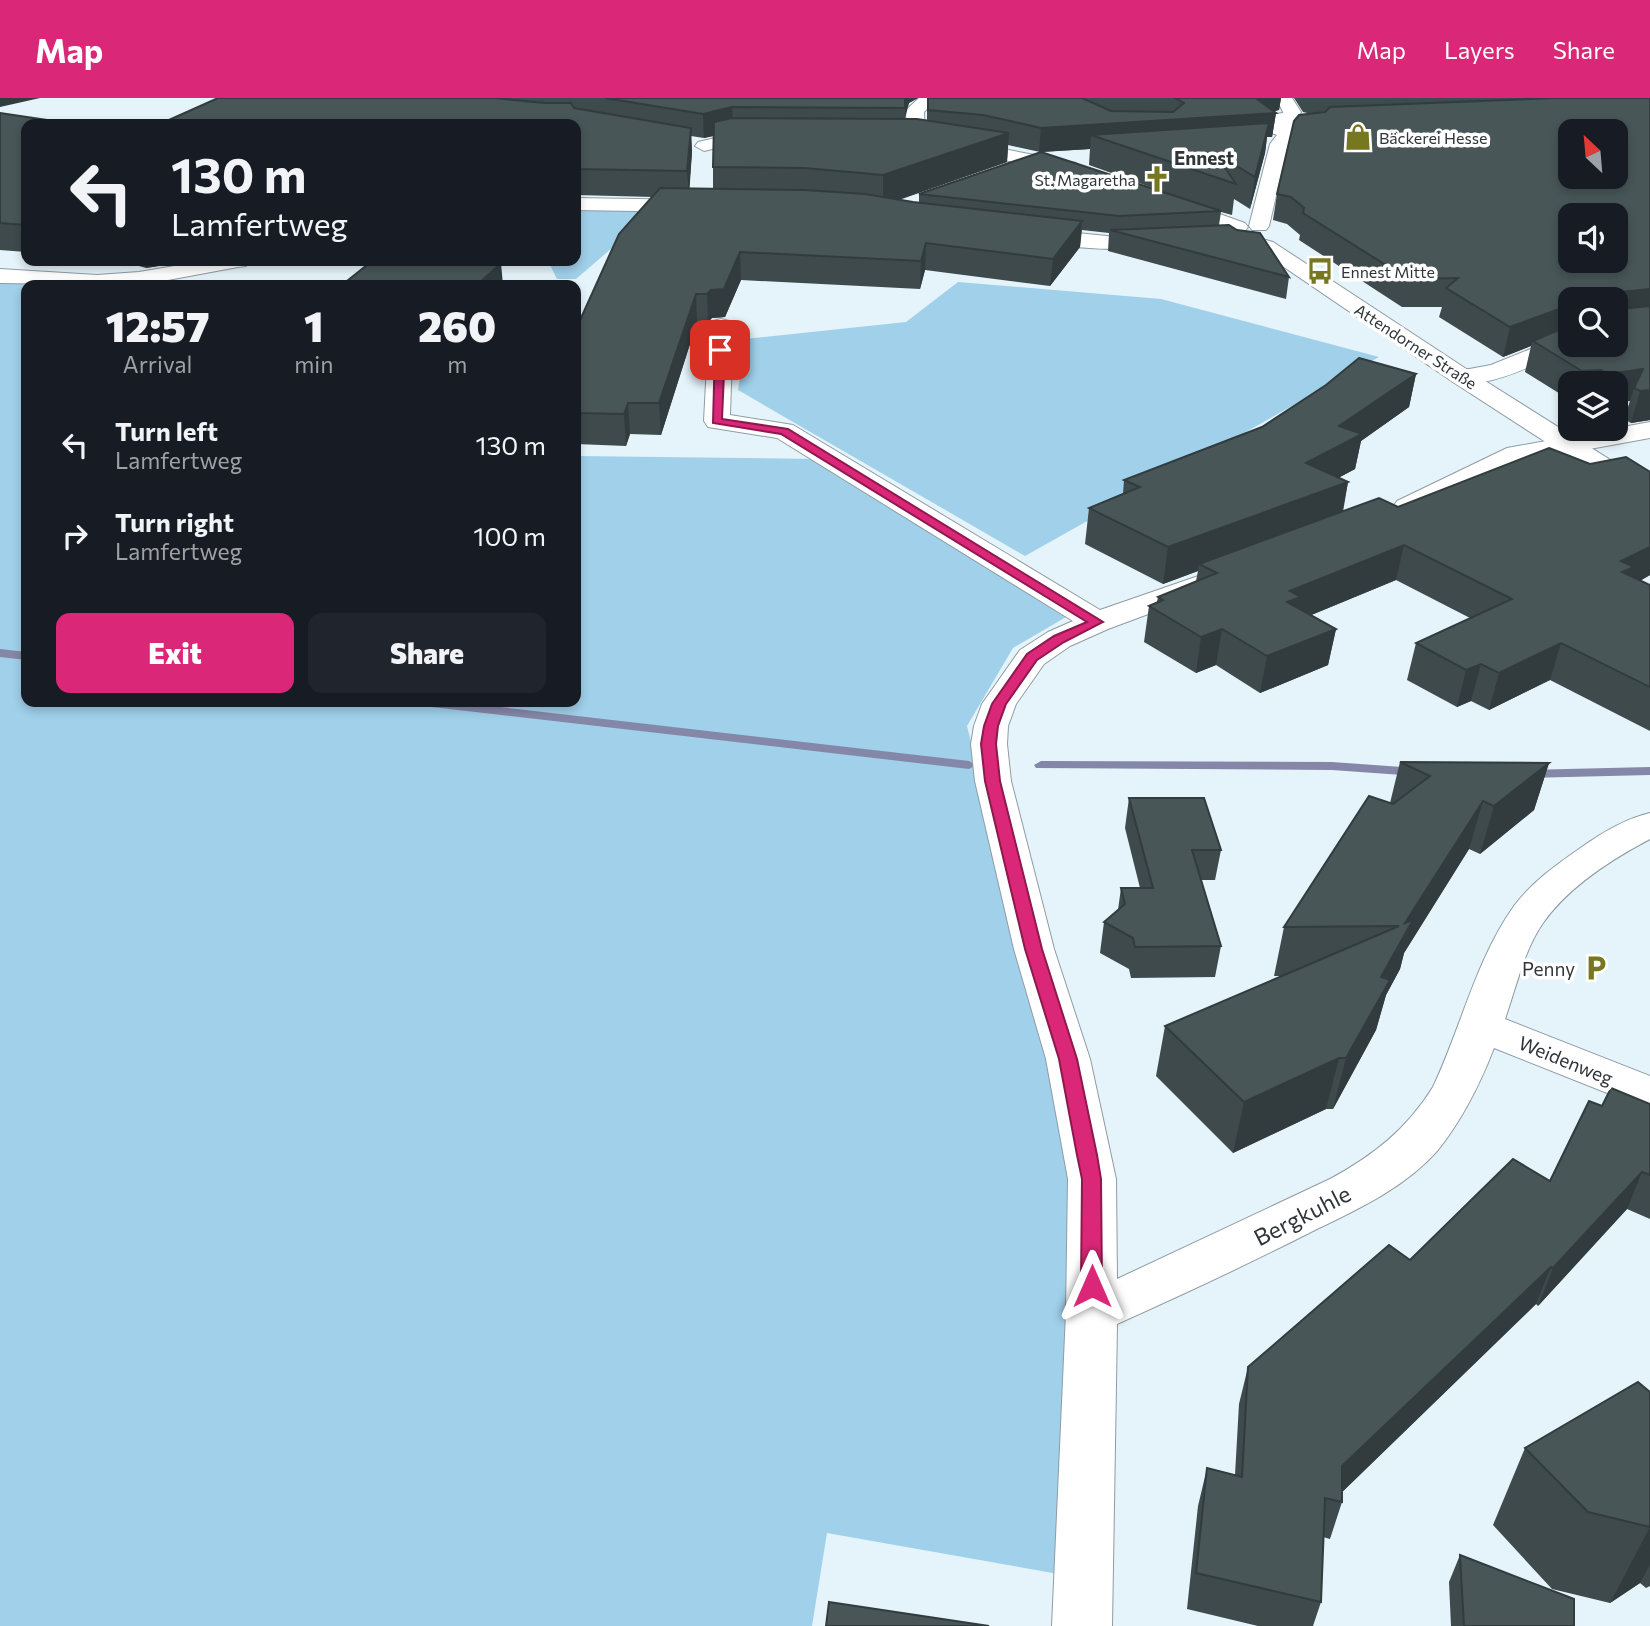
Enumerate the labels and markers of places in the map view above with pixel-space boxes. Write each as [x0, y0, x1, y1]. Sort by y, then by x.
shop icon: Bäckerei Hesse [1343, 122, 1373, 152]
place label: Bäckerei Hesse [1379, 128, 1487, 147]
church icon: St. Magaretha [1142, 164, 1172, 194]
place label: St. Magaretha [1034, 170, 1136, 189]
bus stop icon: Ennest Mitte [1305, 256, 1335, 286]
place label: Ennest Mitte [1341, 262, 1435, 281]
pin [690, 320, 750, 380]
parking icon: Penny [1581, 953, 1611, 983]
place label: Penny [1522, 957, 1575, 980]

